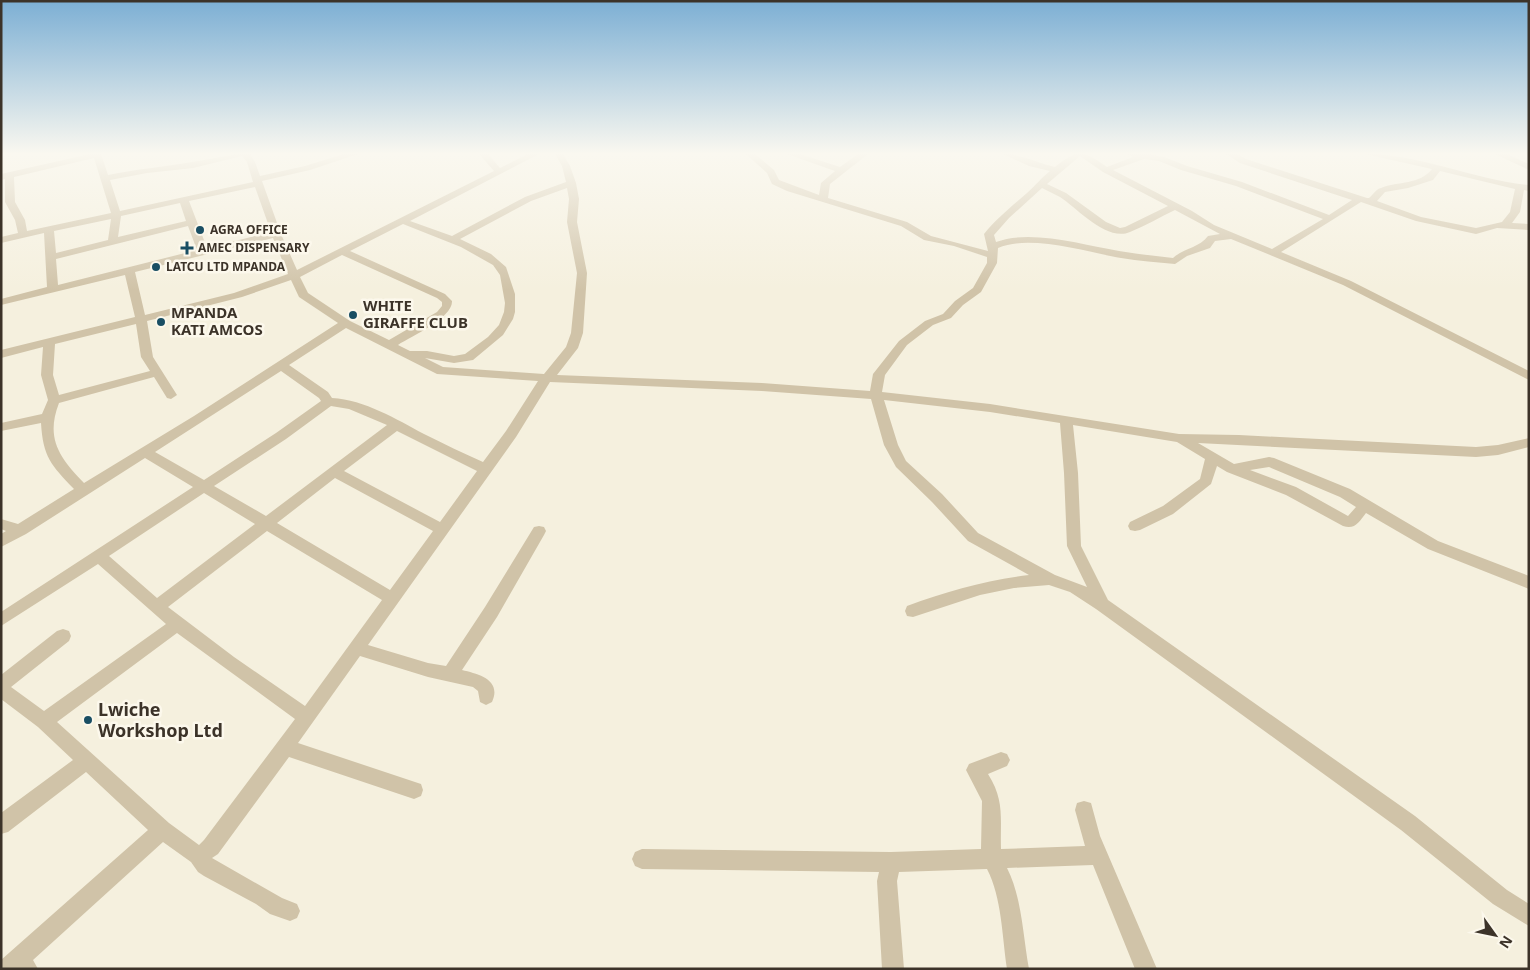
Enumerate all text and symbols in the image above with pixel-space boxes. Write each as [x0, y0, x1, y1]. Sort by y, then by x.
place label: AGRA OFFICE [210, 221, 288, 238]
marker: AGRA OFFICE [194, 224, 206, 236]
place label: AMEC DISPENSARY [198, 239, 310, 256]
marker: AMEC DISPENSARY [180, 241, 194, 255]
place label: LATCU LTD MPANDA [166, 258, 286, 275]
marker: LATCU LTD MPANDA [150, 261, 162, 273]
place label: WHITE GIRAFFE CLUB [363, 295, 468, 332]
place label: MPANDA KATI AMCOS [171, 302, 263, 339]
marker: WHITE GIRAFFE CLUB [347, 309, 359, 321]
marker: MPANDA KATI AMCOS [155, 316, 167, 328]
place label: Lwiche Workshop Ltd [98, 697, 223, 742]
marker: Lwiche Workshop Ltd [82, 714, 94, 726]
north arrow [1470, 910, 1520, 960]
text: N [1495, 932, 1517, 952]

